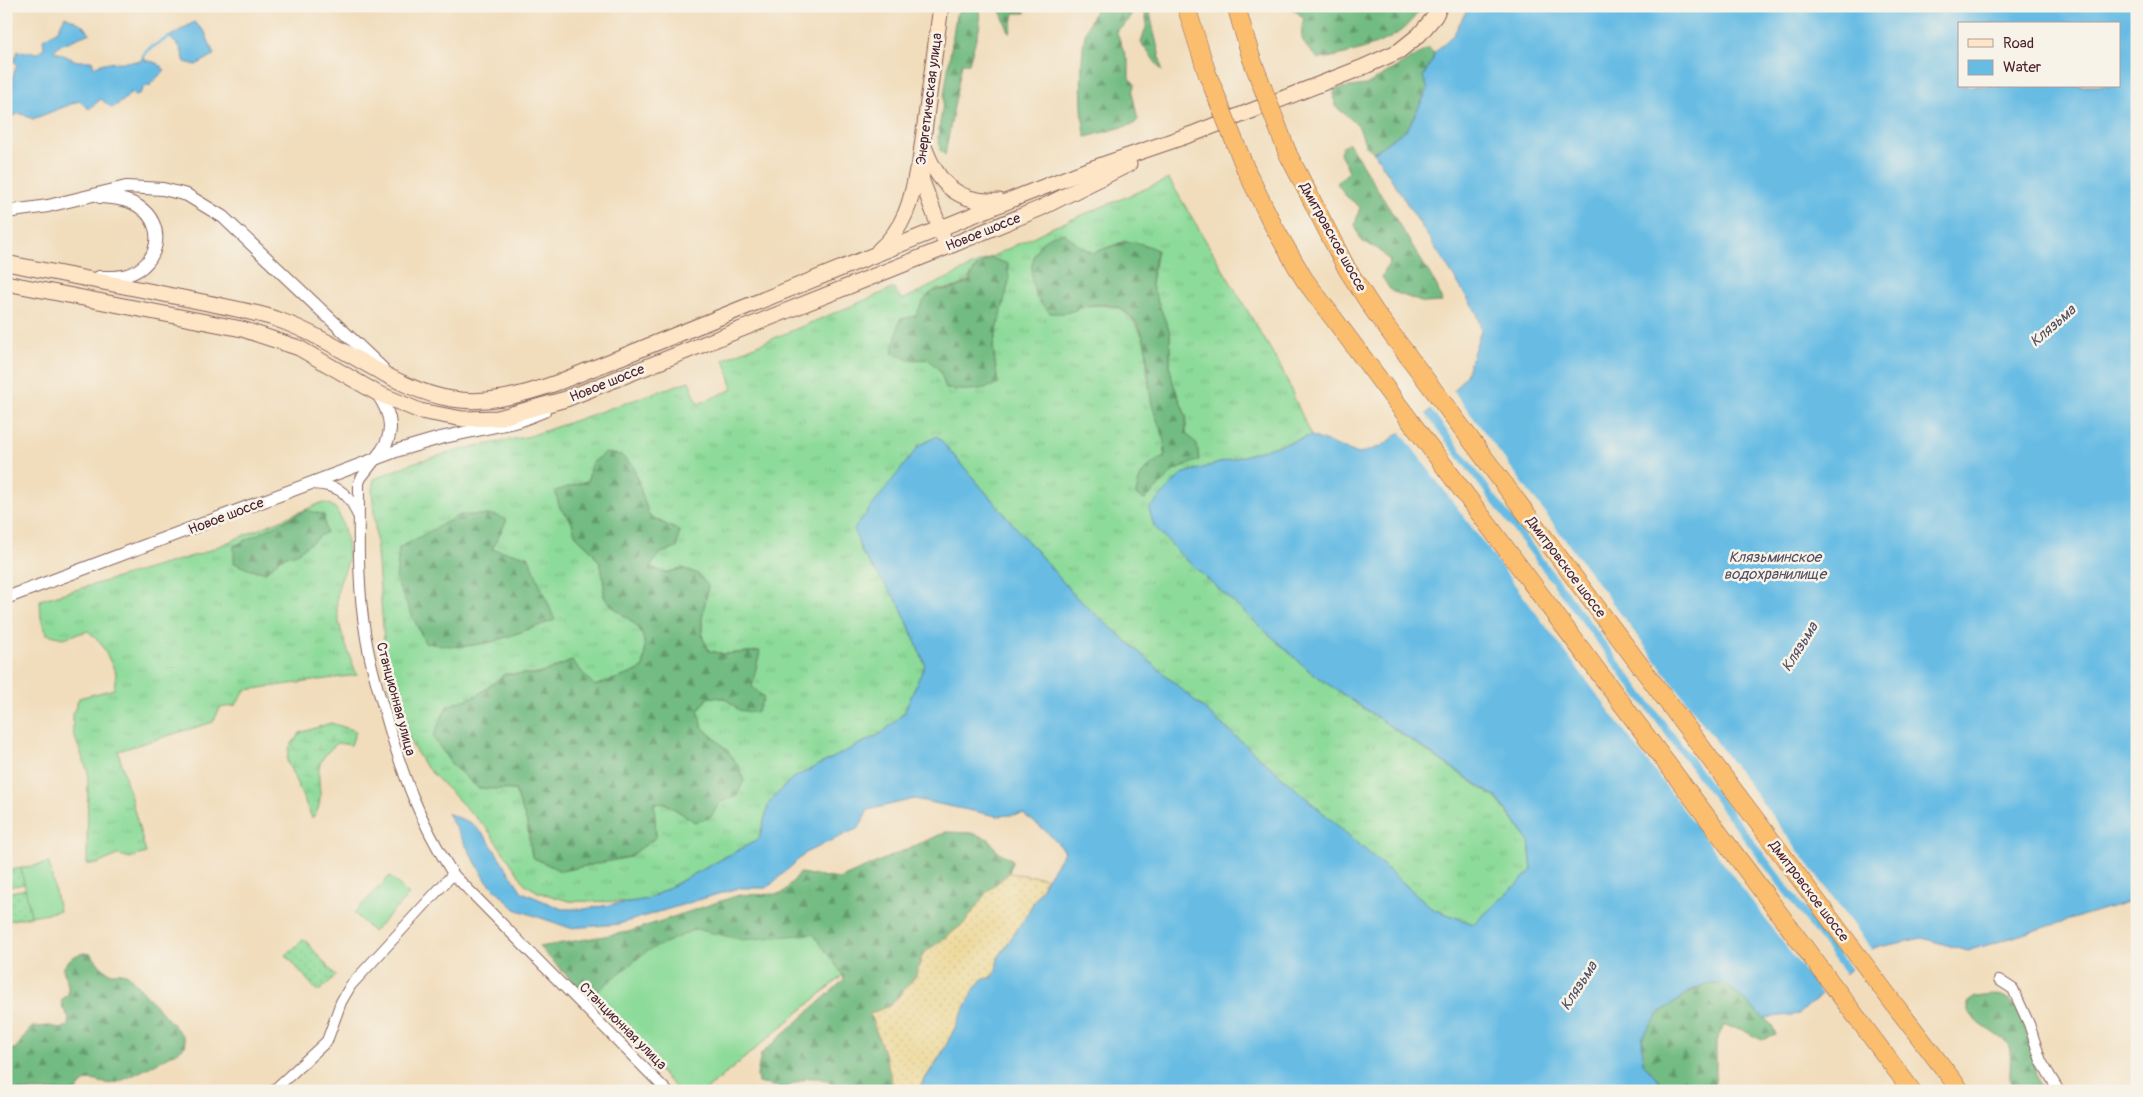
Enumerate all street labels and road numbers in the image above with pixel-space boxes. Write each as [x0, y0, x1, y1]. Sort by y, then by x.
street label: Энергетическая улица [912, 32, 946, 166]
street label: Дмитровское шоссе [1295, 179, 1370, 295]
street label: Новое шоссе [943, 209, 1023, 255]
street label: Новое шоссе [567, 360, 647, 406]
street label: Новое шоссе [186, 494, 266, 538]
street label: Дмитровское шоссе [1522, 512, 1610, 621]
street label: Станционная улица [373, 640, 419, 758]
street label: Дмитровское шоссе [1765, 836, 1853, 945]
street label: Станционная улица [576, 979, 670, 1073]

